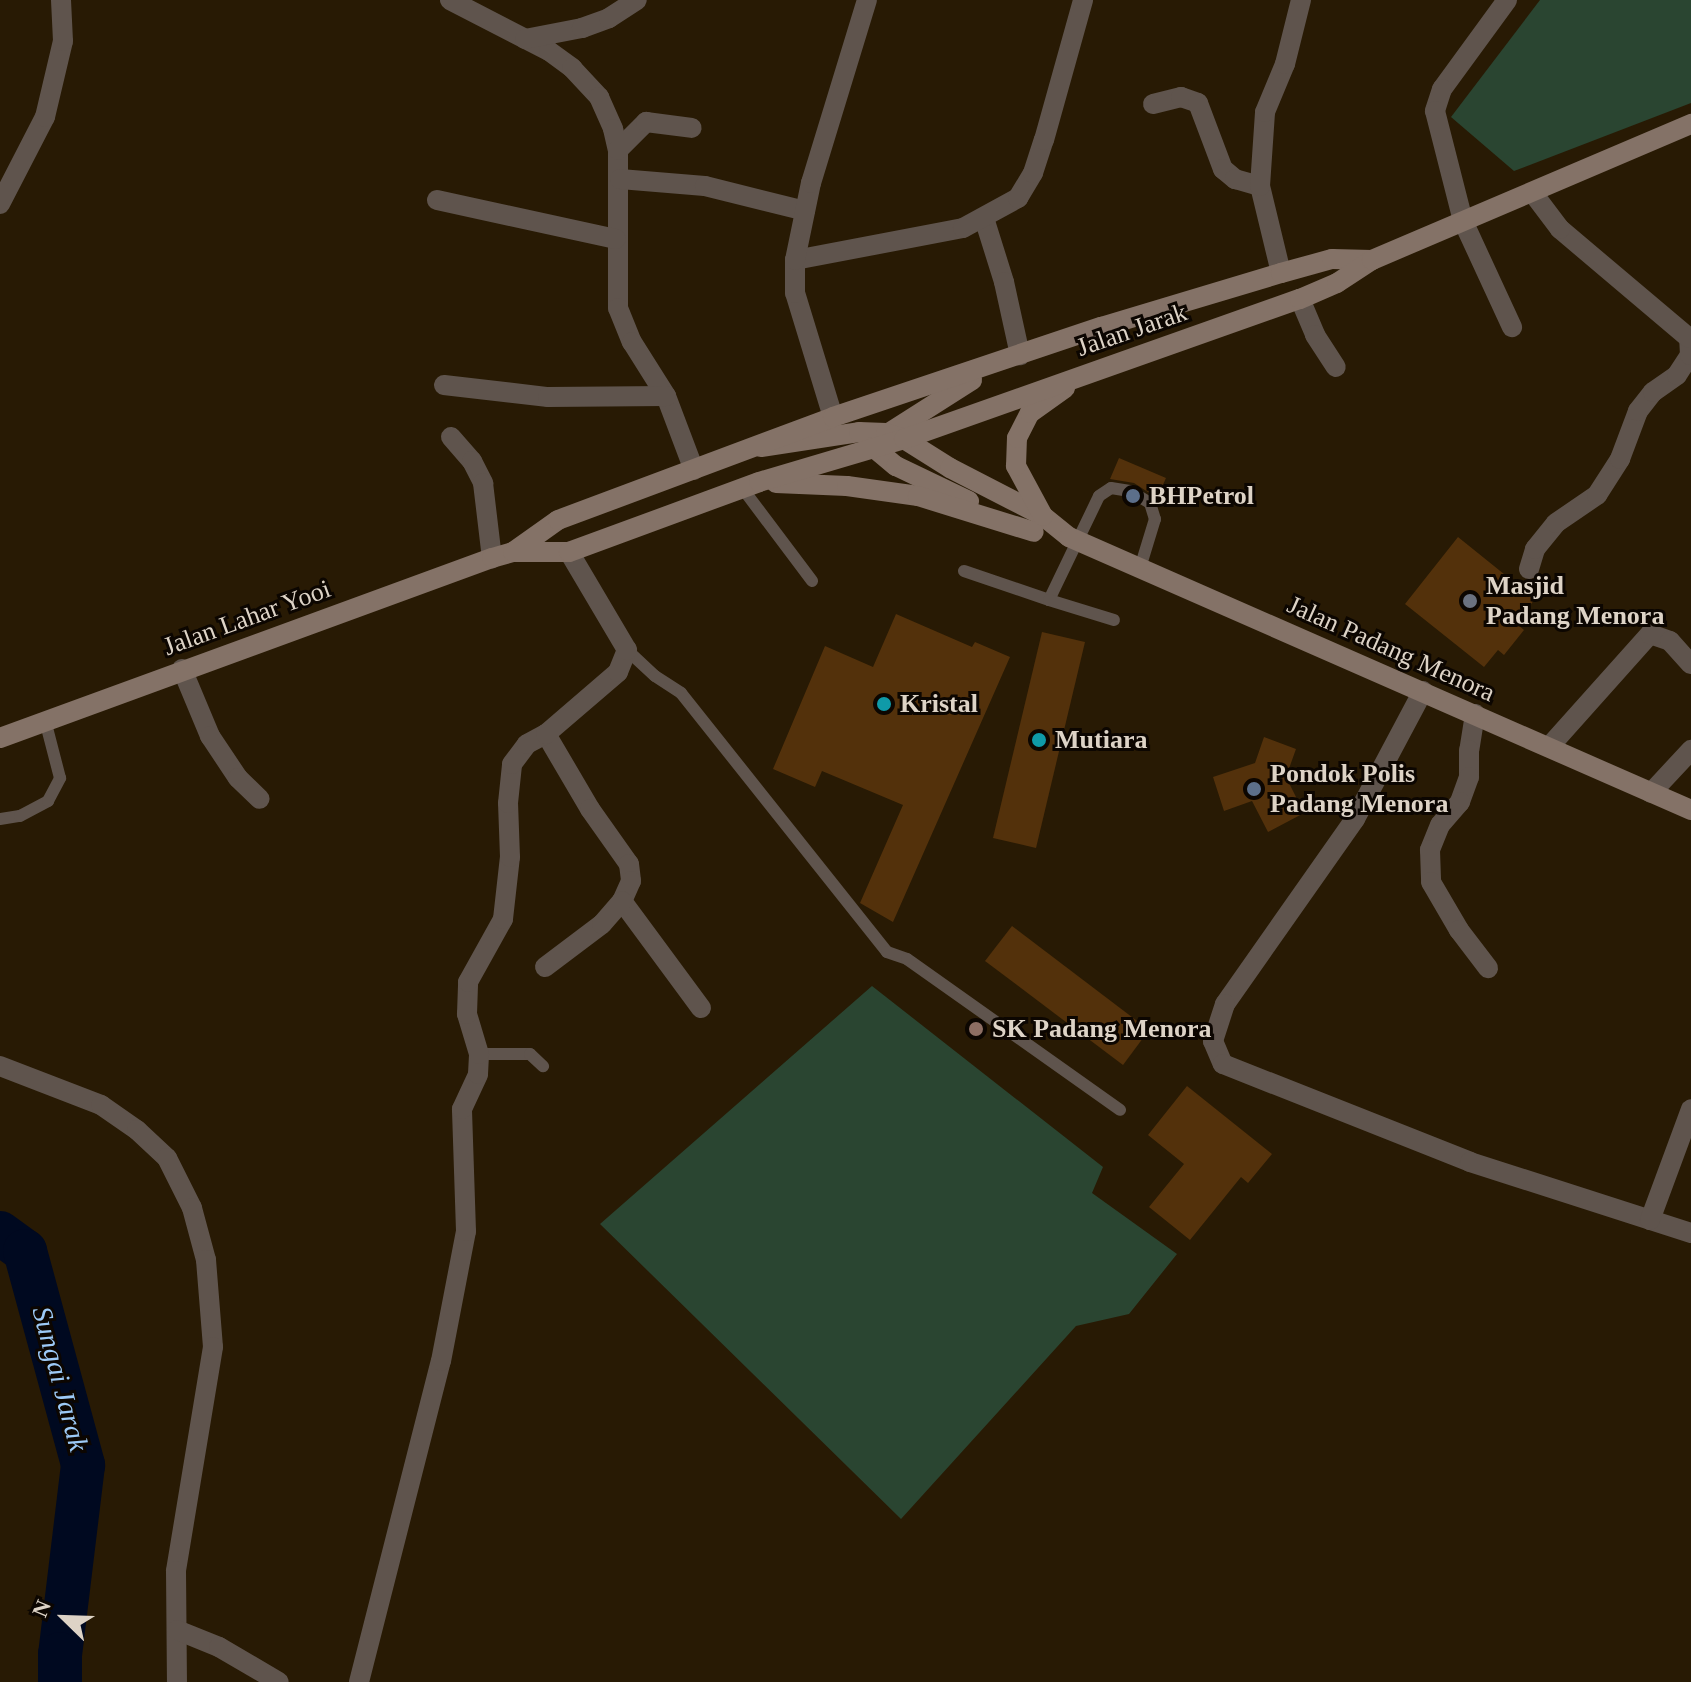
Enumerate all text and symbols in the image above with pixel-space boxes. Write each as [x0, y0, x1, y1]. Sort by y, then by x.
street label: Jalan Jarak [1073, 297, 1191, 363]
place label: BHPetrol [1149, 480, 1254, 512]
marker: BHPetrol [1124, 487, 1142, 505]
place label: Masjid Padang Menora [1486, 570, 1664, 632]
street label: Jalan Lahar Yooi [159, 573, 335, 663]
street label: Jalan Padang Menora [1282, 589, 1500, 709]
marker: Masjid Padang Menora [1461, 592, 1479, 610]
place label: Kristal [900, 688, 978, 720]
marker: Kristal [875, 695, 893, 713]
place label: Mutiara [1055, 724, 1147, 756]
marker: Mutiara [1030, 731, 1048, 749]
place label: Pondok Polis Padang Menora [1270, 758, 1448, 820]
marker: Pondok Polis Padang Menora [1245, 780, 1263, 798]
place label: SK Padang Menora [992, 1013, 1212, 1045]
marker: SK Padang Menora [967, 1020, 985, 1038]
water label: Sungai Jarak [25, 1303, 95, 1455]
north arrow [24, 1578, 104, 1658]
text: N [27, 1596, 56, 1621]

